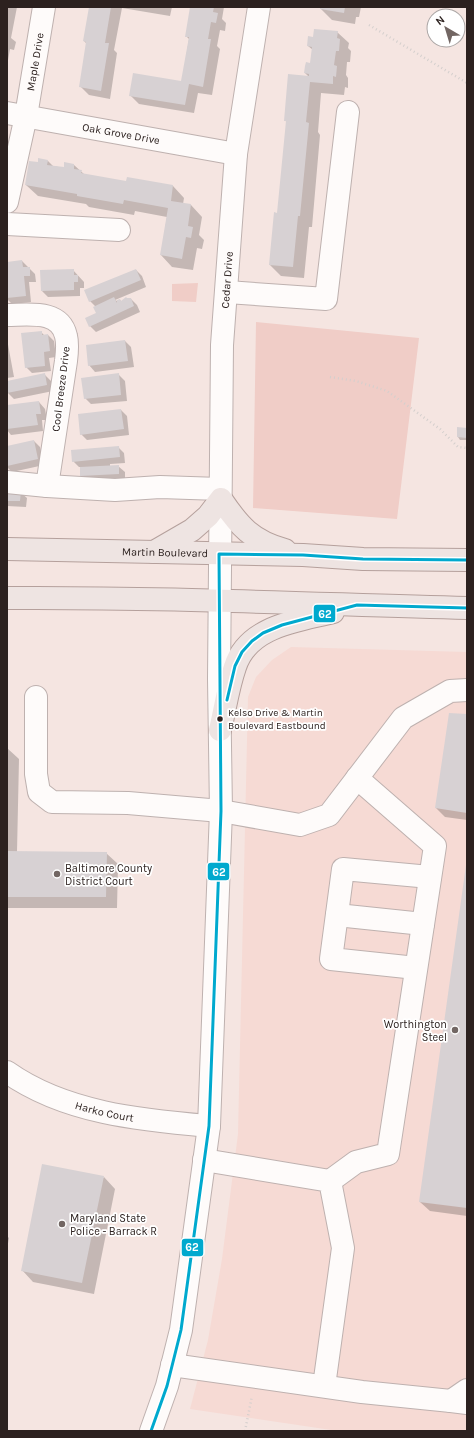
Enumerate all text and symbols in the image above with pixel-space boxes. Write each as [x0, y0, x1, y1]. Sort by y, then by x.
north arrow [426, 8, 466, 48]
text: N [433, 13, 447, 28]
street label: Maple Drive [24, 31, 46, 92]
street label: Oak Grove Drive [81, 120, 161, 147]
street label: Cedar Drive [218, 250, 235, 309]
street label: Cool Breeze Drive [49, 345, 73, 432]
street label: Martin Boulevard [122, 545, 208, 560]
line badge: 62 [313, 604, 336, 623]
text: 62 [318, 608, 332, 621]
place label: Kelso Drive & Martin Boulevard Eastbound [228, 707, 326, 732]
marker: Kelso Drive & Martin Boulevard Eastbound [215, 714, 225, 724]
place label: Baltimore County District Court [65, 862, 152, 888]
line badge: 62 [207, 862, 230, 881]
text: 62 [212, 866, 226, 879]
marker: Baltimore County District Court [52, 869, 62, 879]
place label: Worthington Steel [384, 1018, 447, 1044]
marker: Worthington Steel [450, 1025, 460, 1035]
street label: Harko Court [74, 1098, 135, 1124]
place label: Maryland State Police - Barrack R [70, 1212, 157, 1238]
marker: Maryland State Police - Barrack R [57, 1219, 67, 1229]
line badge: 62 [181, 1238, 204, 1257]
text: 62 [185, 1241, 199, 1254]

